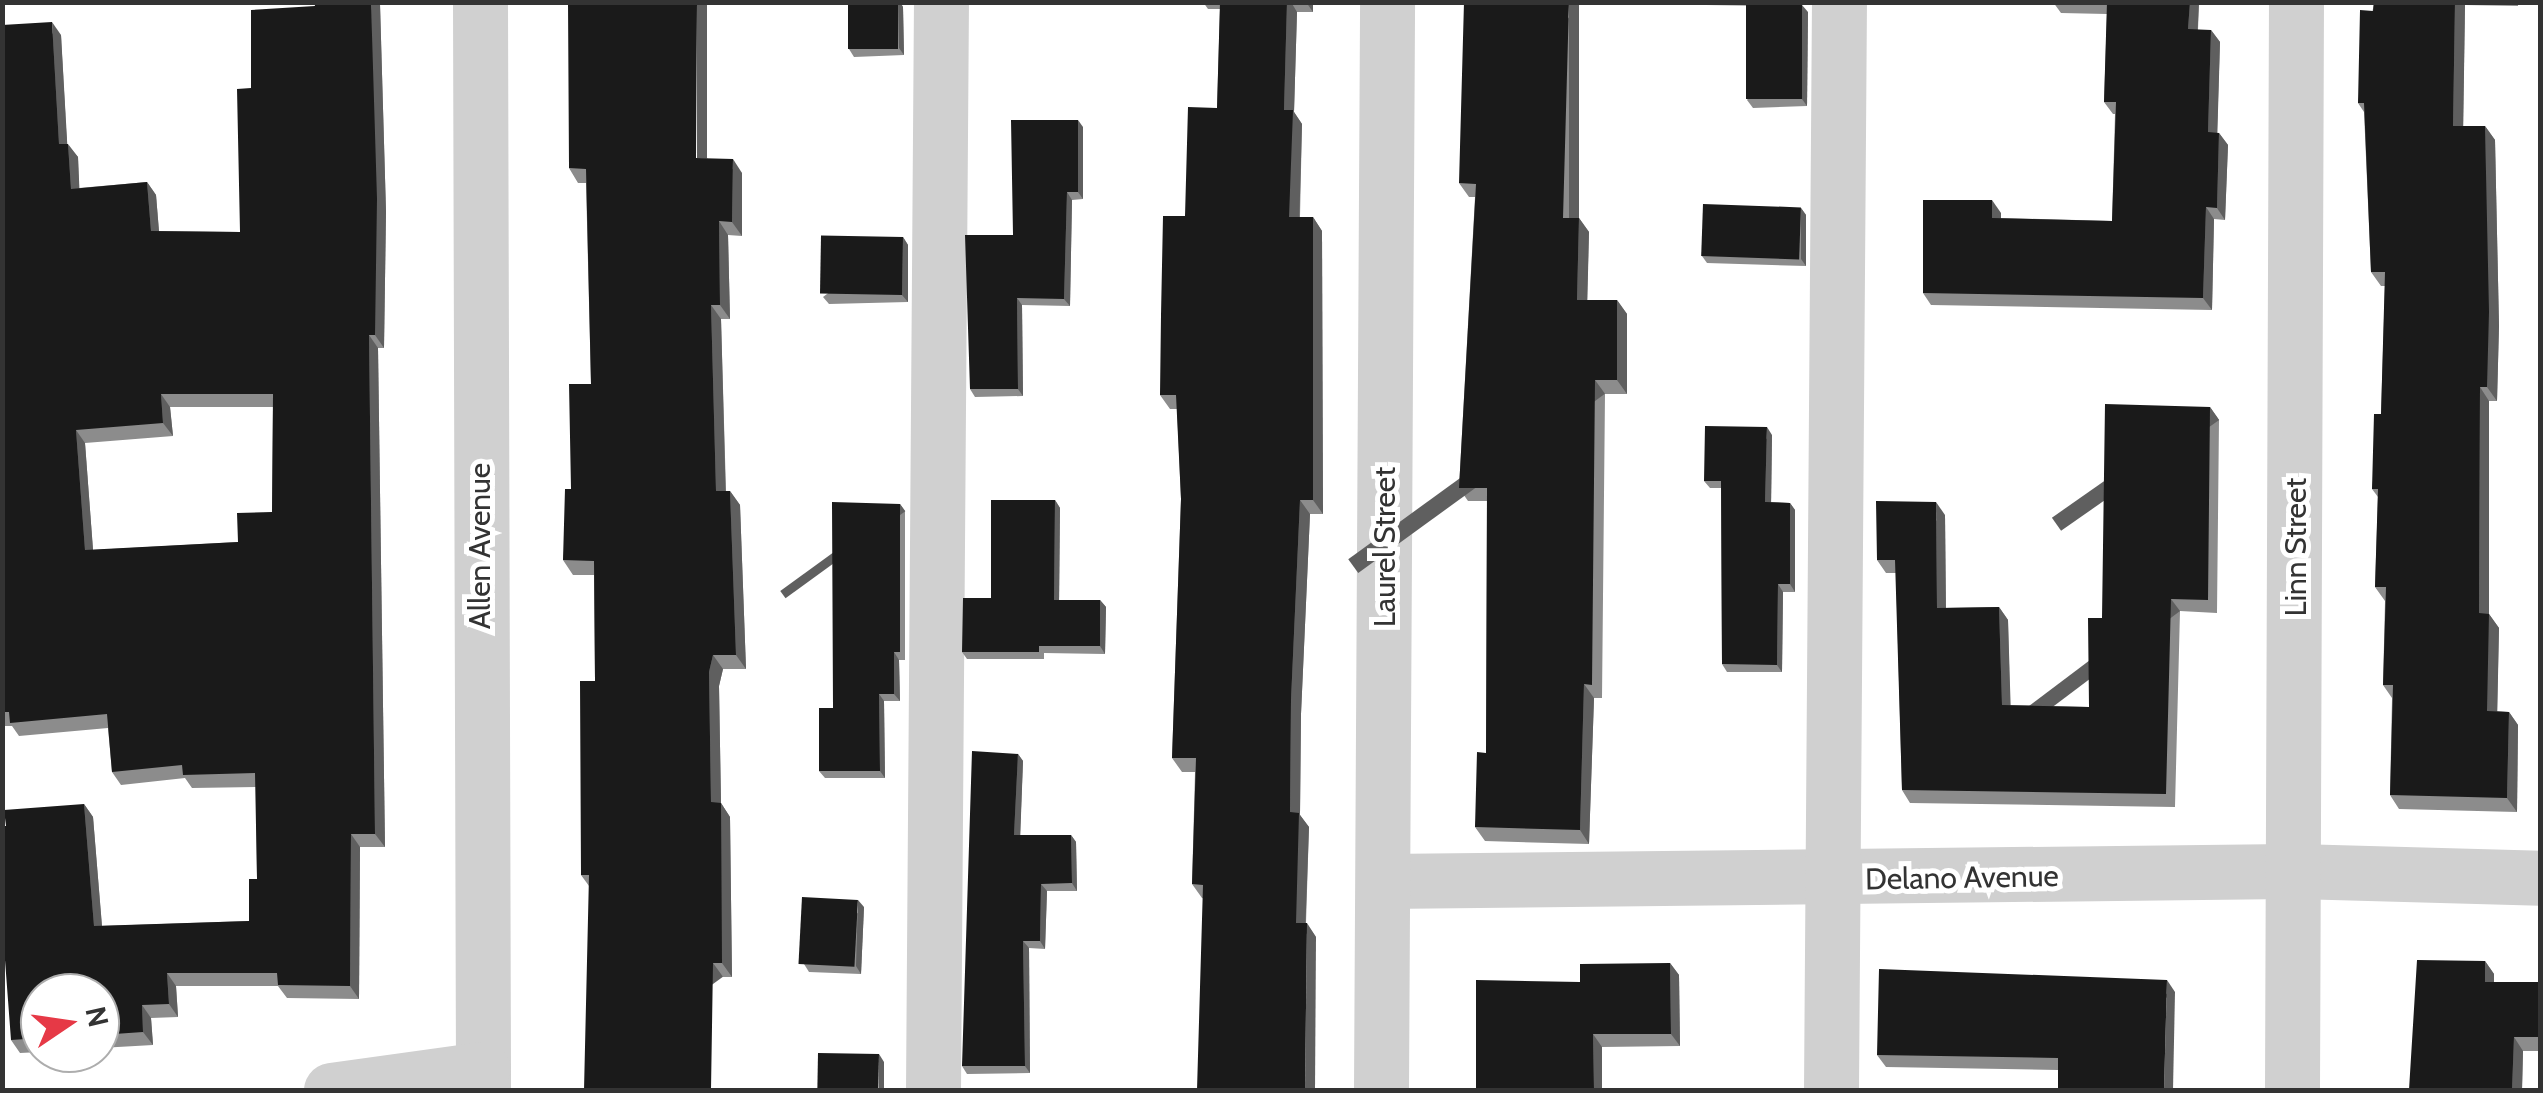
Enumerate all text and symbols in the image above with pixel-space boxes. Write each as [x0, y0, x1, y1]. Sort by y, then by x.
street label: Allen Avenue [462, 463, 498, 629]
street label: Laurel Street [1367, 467, 1403, 627]
street label: Linn Street [2278, 478, 2314, 616]
street label: Delano Avenue [1865, 858, 2059, 898]
north arrow [20, 973, 120, 1073]
text: N [78, 1003, 116, 1030]

